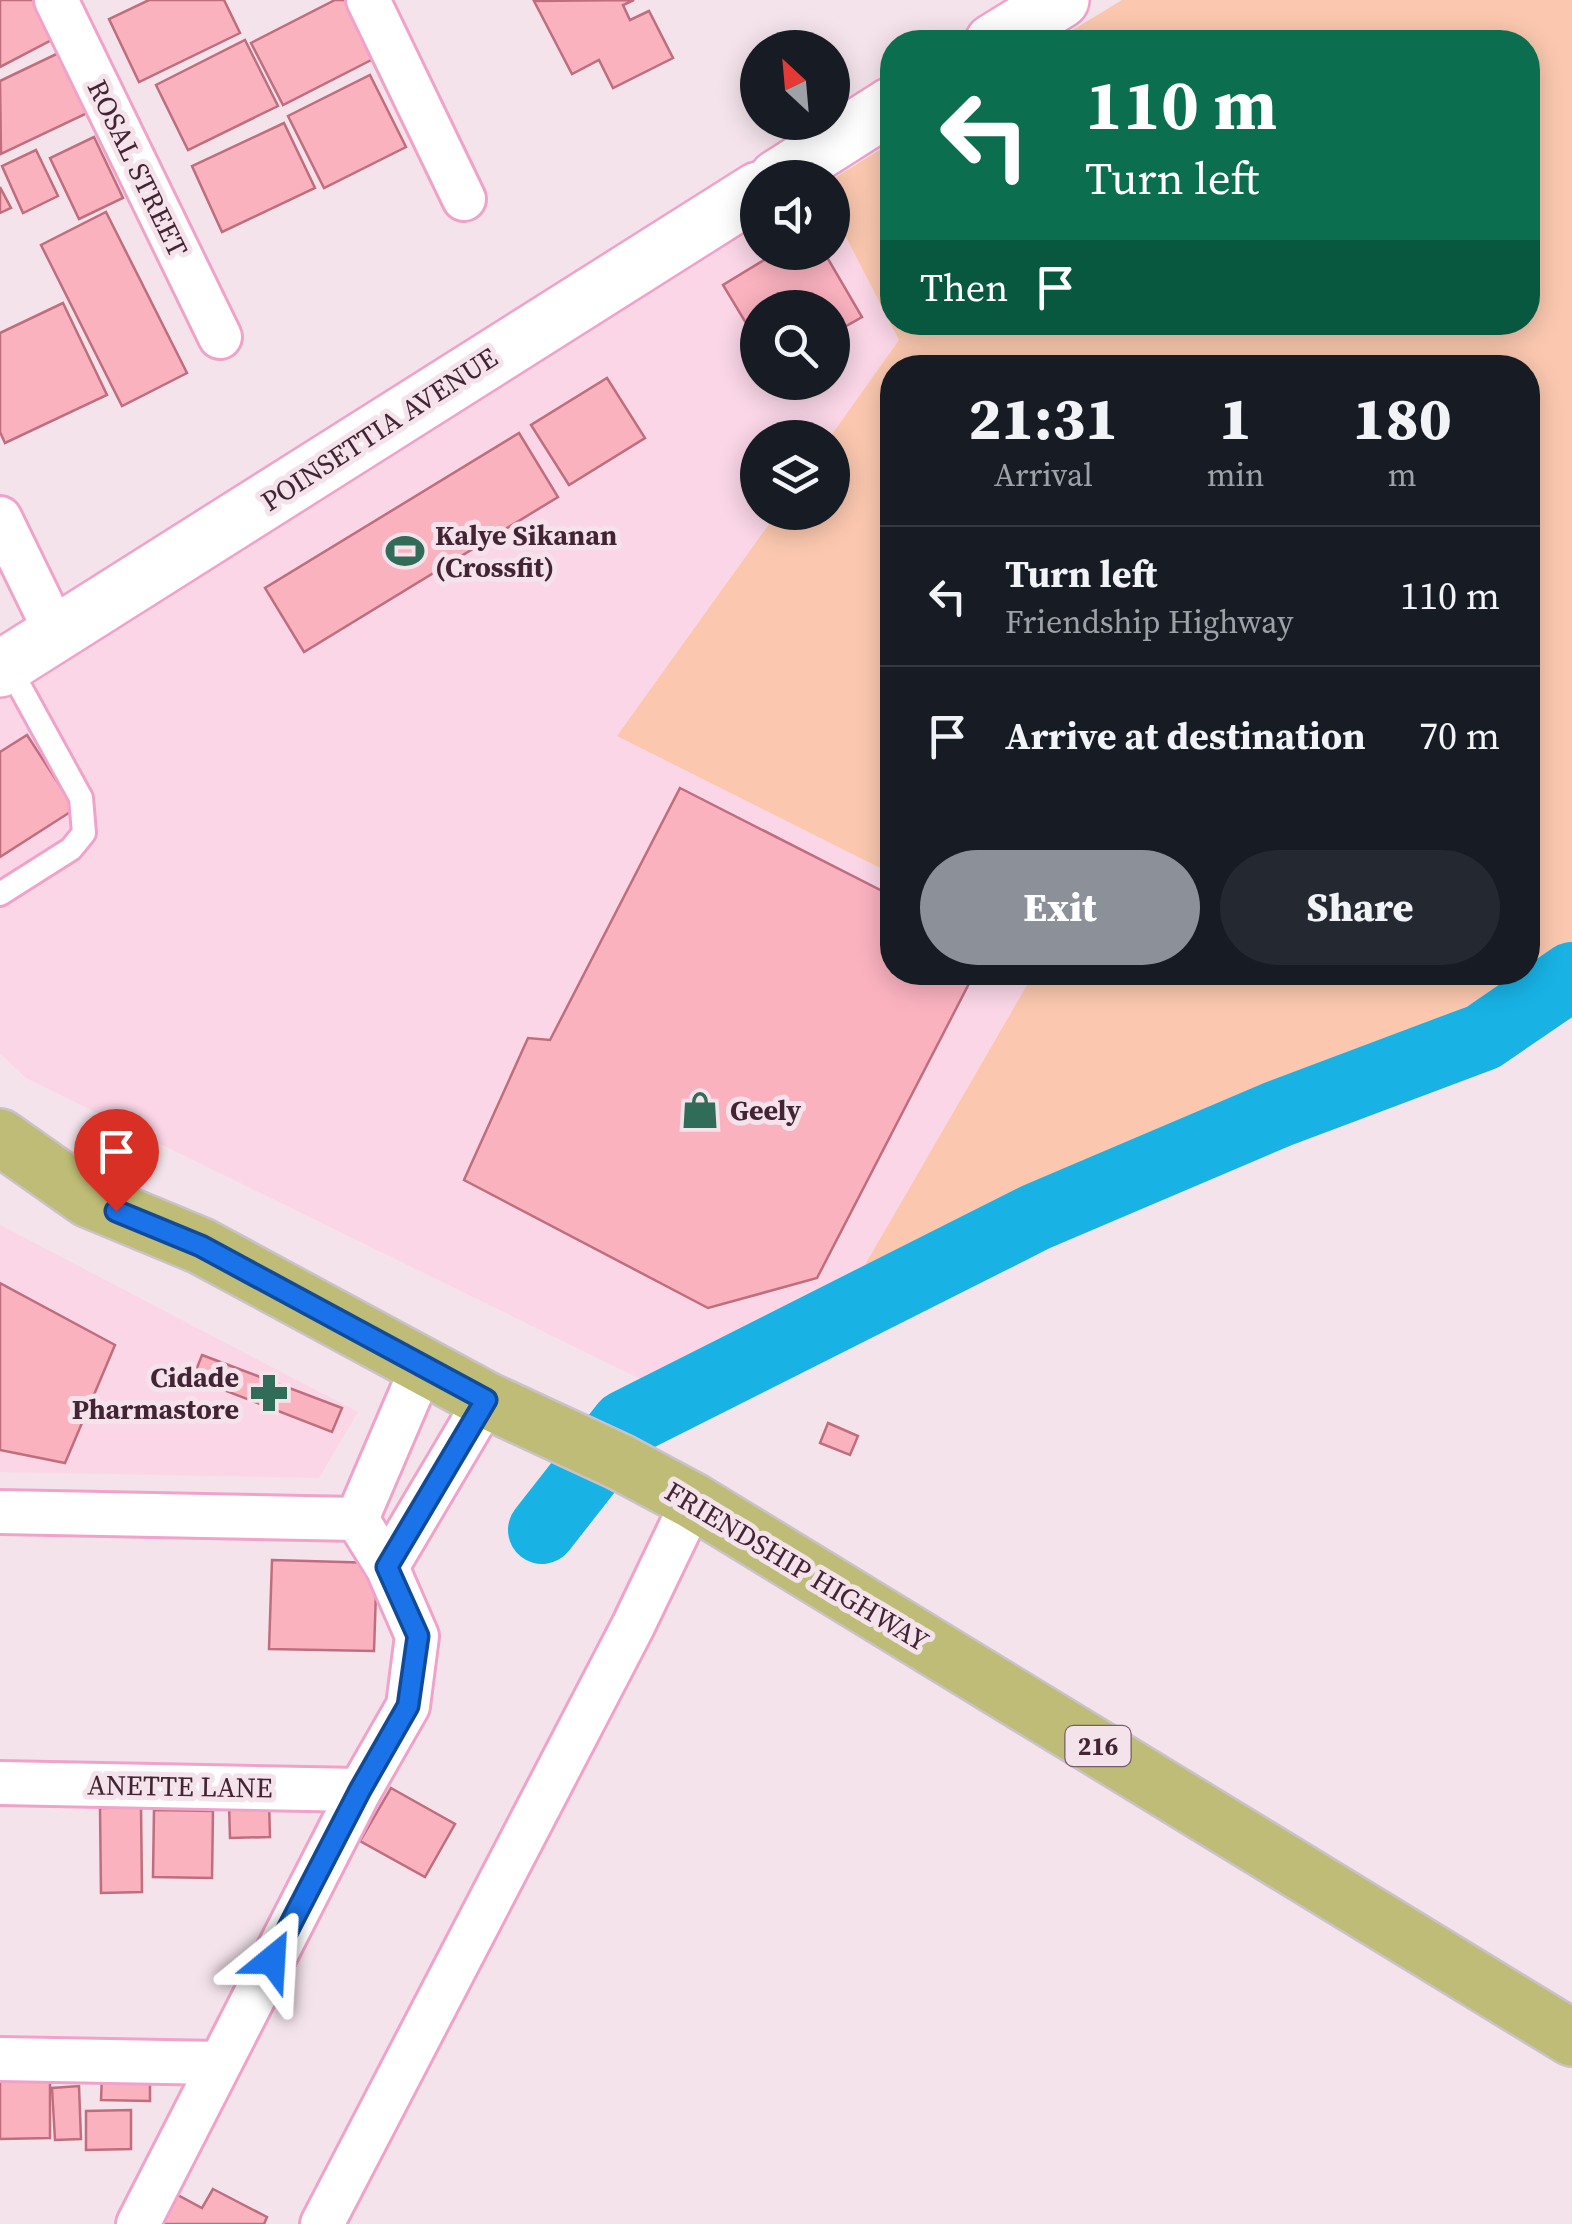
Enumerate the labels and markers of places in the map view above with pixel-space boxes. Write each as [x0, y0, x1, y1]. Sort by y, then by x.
place label: Kalye Sikanan (Crossfit) [435, 516, 617, 586]
sports icon: Kalye Sikanan (Crossfit) [384, 530, 426, 572]
shop icon: Geely [679, 1089, 721, 1131]
place label: Geely [730, 1091, 801, 1129]
pin [74, 1109, 159, 1212]
place label: Cidade Pharmastore [72, 1358, 239, 1428]
pharmacy icon: Cidade Pharmastore [248, 1372, 290, 1414]

